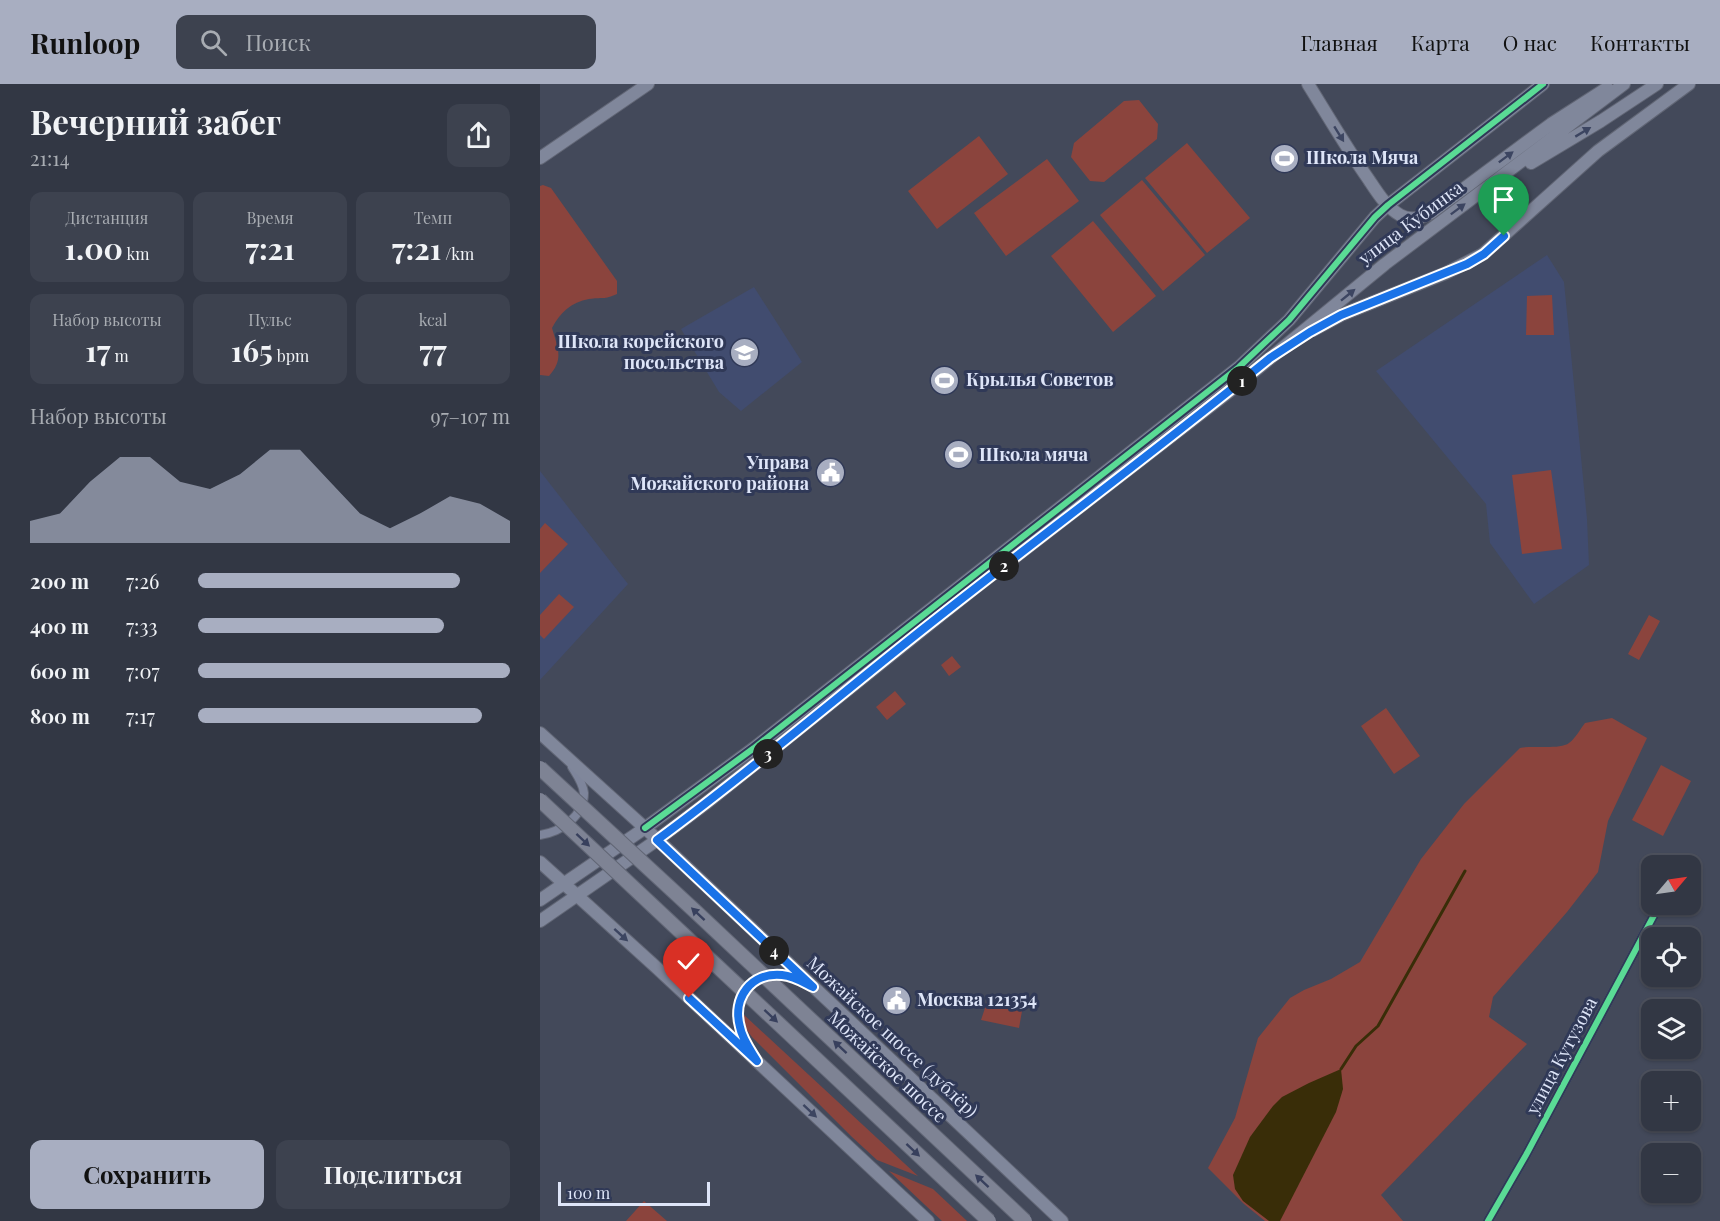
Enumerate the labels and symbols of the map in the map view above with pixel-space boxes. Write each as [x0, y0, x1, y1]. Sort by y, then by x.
one-way arrow [1334, 126, 1345, 142]
one-way arrow [1575, 127, 1592, 137]
sports icon: Школа Мяча [1269, 142, 1301, 174]
place label: Школа Мяча [1306, 145, 1419, 169]
one-way arrow [1498, 151, 1514, 163]
pin [1478, 174, 1529, 236]
street label: улица Кубинка [1352, 175, 1468, 270]
one-way arrow [1450, 204, 1465, 216]
one-way arrow [1340, 288, 1356, 301]
place label: Школа корейского посольства [558, 329, 725, 374]
school or university icon: Школа корейского посольства [729, 336, 761, 368]
sports icon: Крылья Советов [929, 364, 961, 396]
pin: 1 [1227, 366, 1257, 396]
place label: Крылья Советов [966, 367, 1114, 391]
sports icon: Школа мяча [942, 439, 974, 471]
place label: Школа мяча [979, 442, 1089, 466]
place label: Управа Можайского района [630, 450, 810, 495]
public building icon: Управа Можайского района [814, 457, 846, 489]
pin: 2 [989, 551, 1019, 581]
pin: 3 [753, 739, 783, 769]
one-way arrow [575, 832, 589, 846]
north arrow [1641, 855, 1701, 915]
one-way arrow [690, 907, 705, 921]
one-way arrow [613, 928, 628, 941]
pin [663, 936, 714, 998]
pin: 4 [759, 936, 789, 966]
street label: Можайское шоссе (дублёр) [802, 952, 982, 1122]
public building icon: Москва 121354 [880, 984, 912, 1016]
place label: Москва 121354 [917, 987, 1037, 1011]
street label: улица Кутузова [1520, 993, 1602, 1119]
street label: Можайское шоссе [823, 1007, 951, 1127]
one-way arrow [764, 1009, 779, 1023]
one-way arrow [833, 1041, 847, 1055]
one-way arrow [802, 1104, 817, 1117]
one-way arrow [906, 1142, 920, 1156]
one-way arrow [975, 1175, 990, 1188]
scale bar [558, 1179, 710, 1206]

